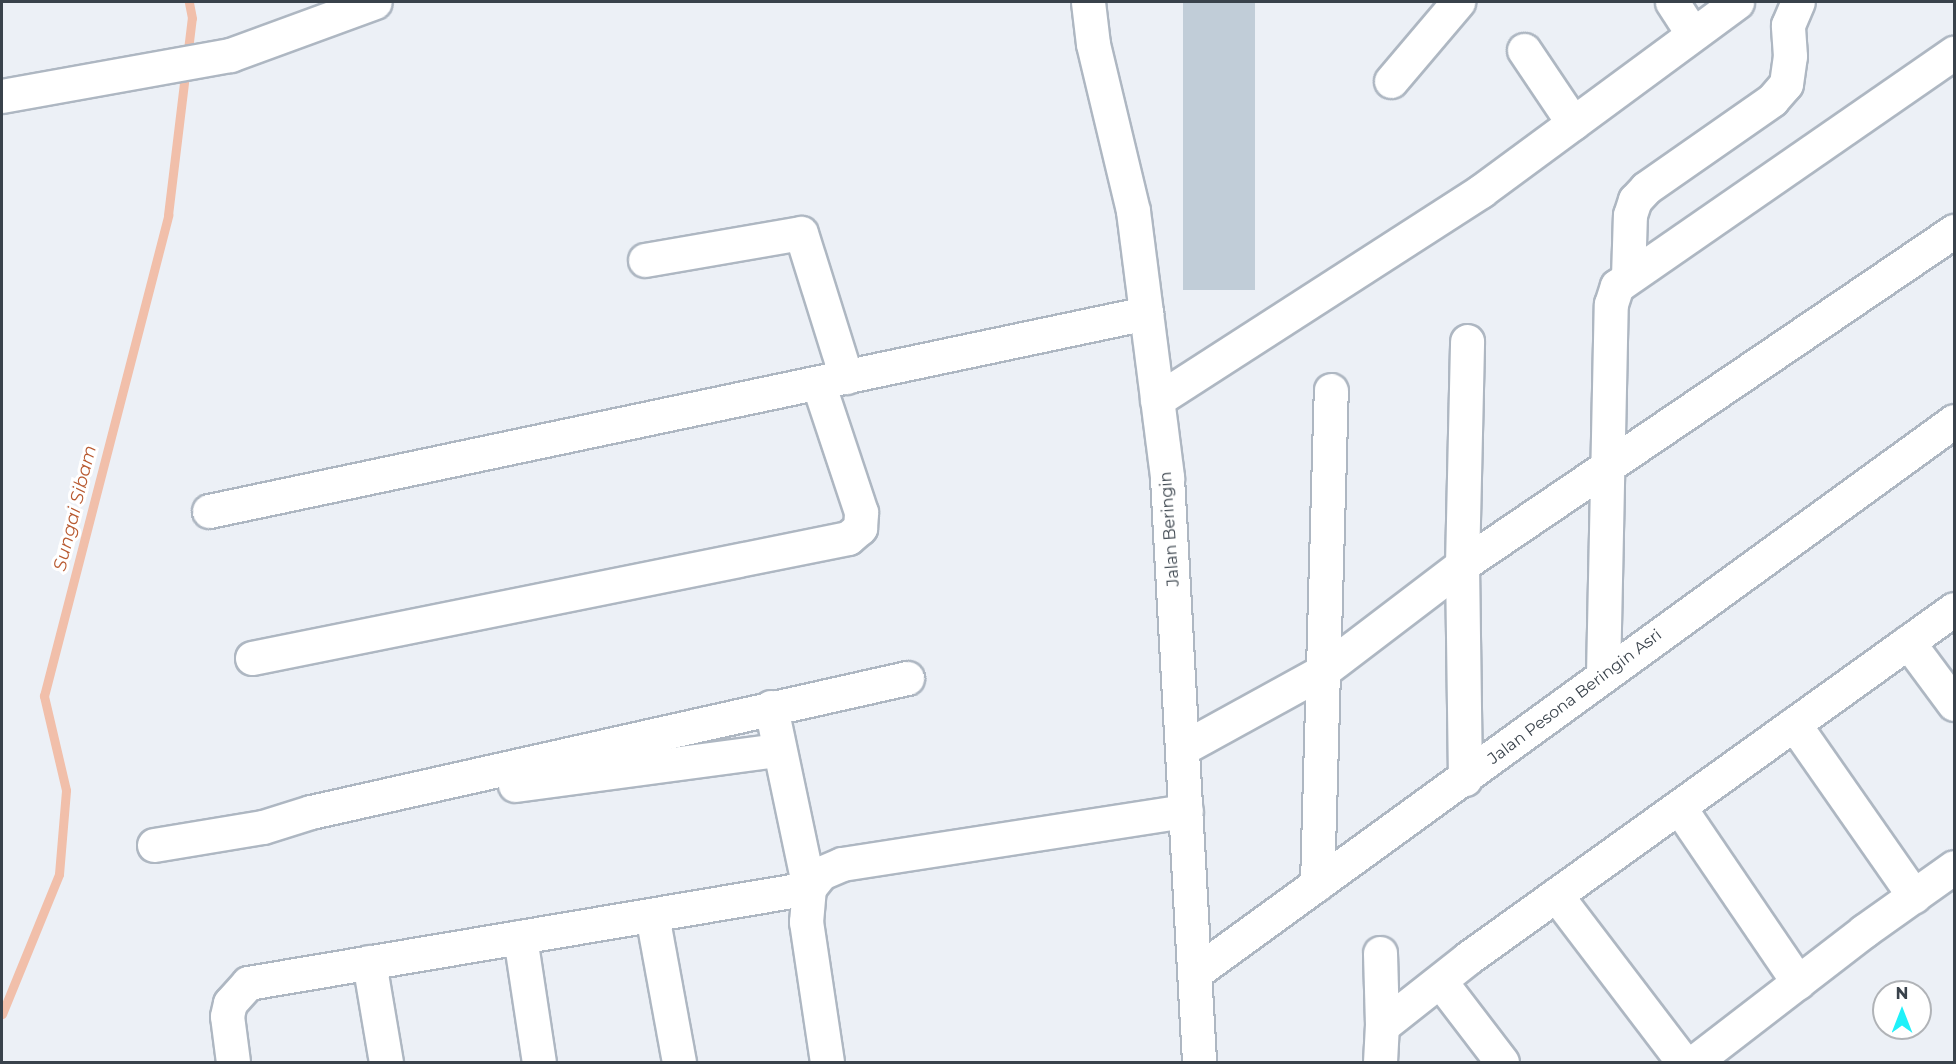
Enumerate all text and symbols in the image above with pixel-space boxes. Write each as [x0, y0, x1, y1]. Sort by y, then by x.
water label: Sungai Sibam [49, 443, 101, 573]
street label: Jalan Beringin [1156, 471, 1184, 587]
street label: Jalan Pesona Beringin Asri [1484, 625, 1666, 769]
north arrow [1872, 980, 1932, 1040]
text: N [1896, 984, 1908, 1003]

